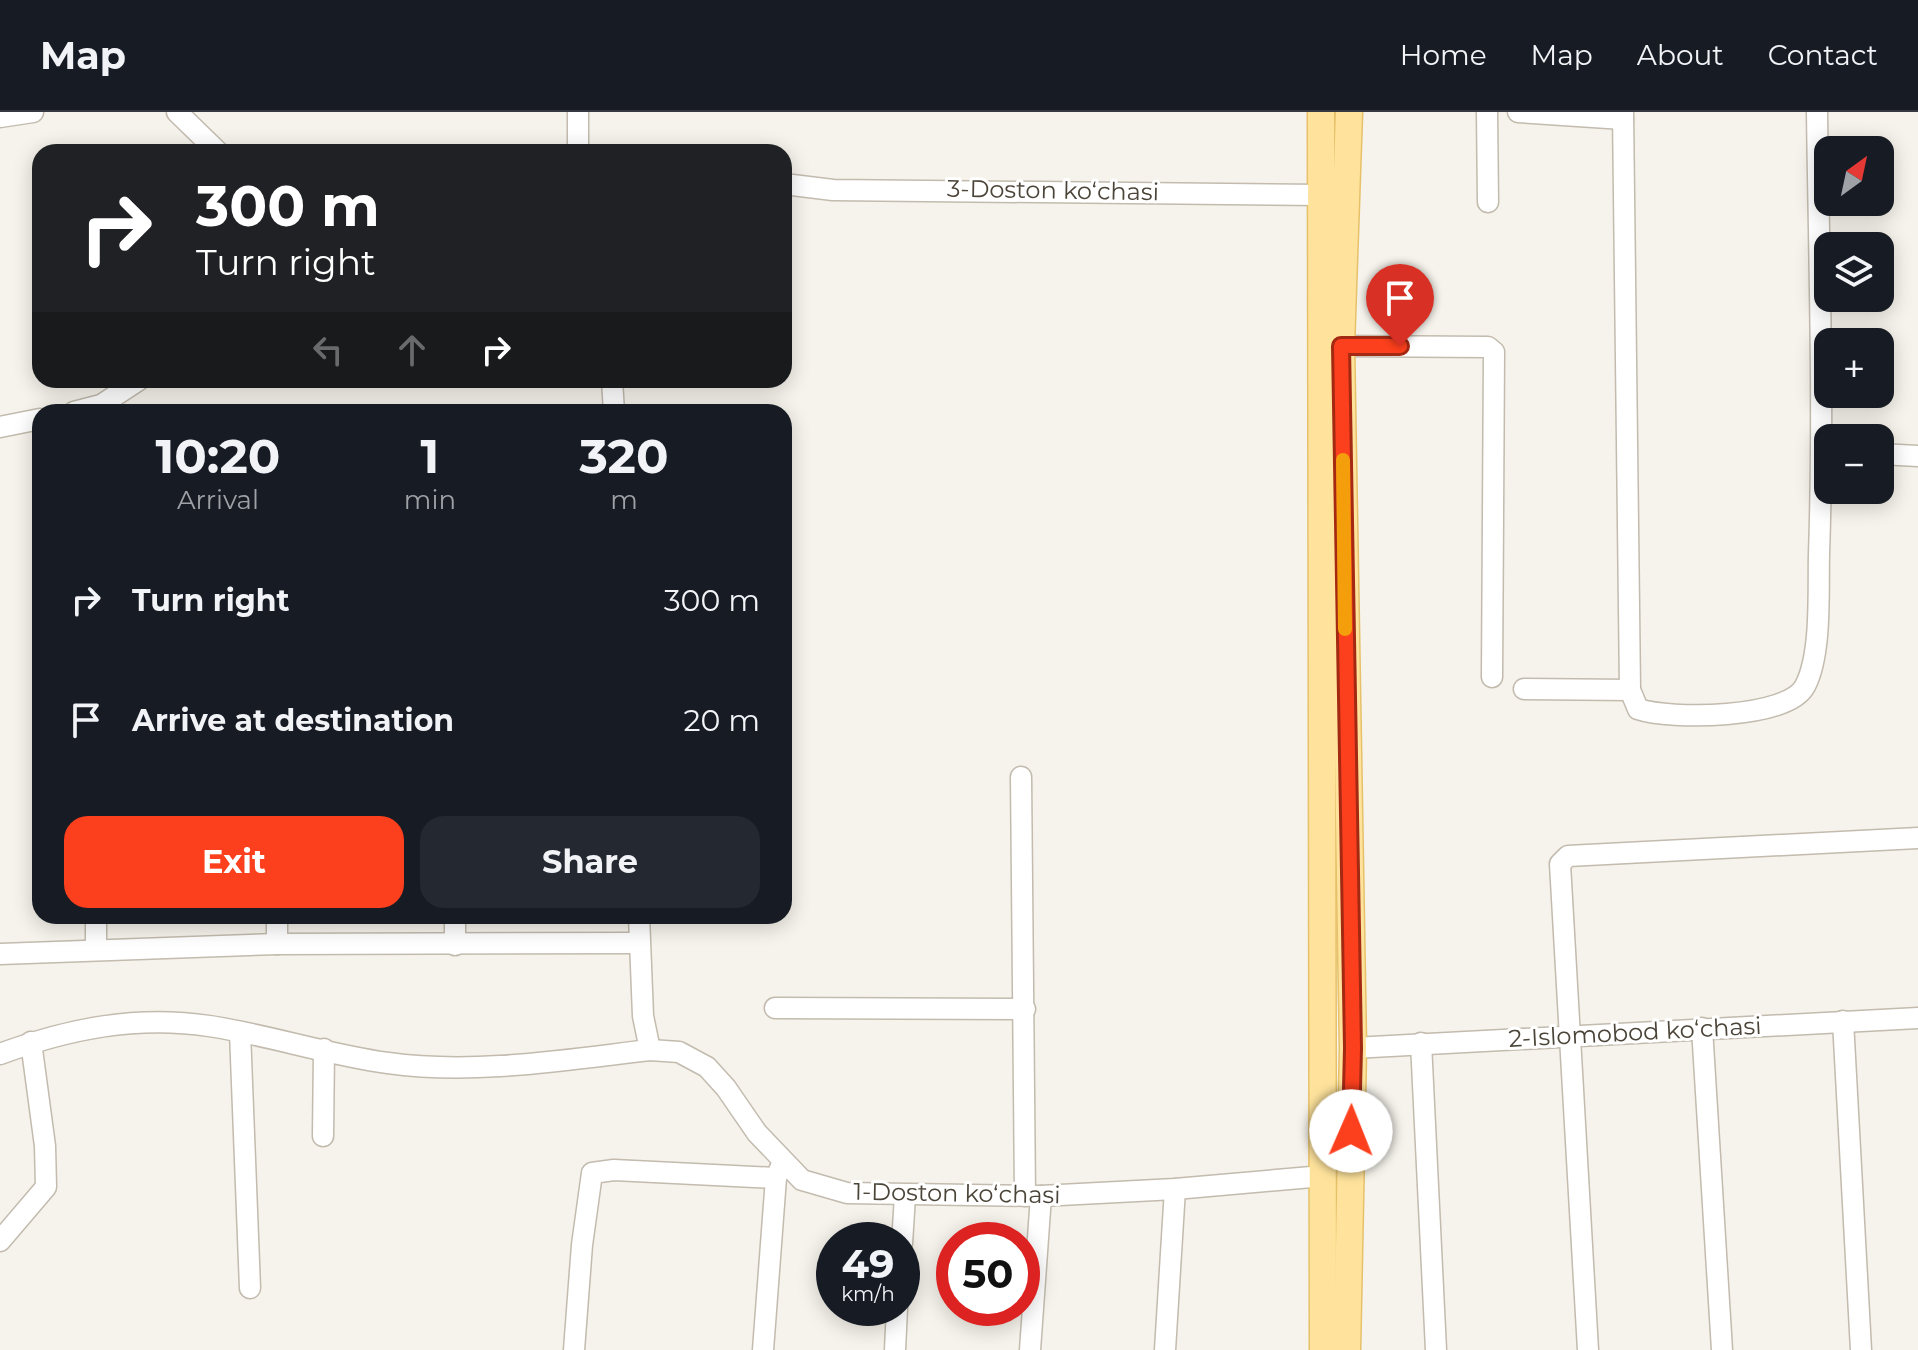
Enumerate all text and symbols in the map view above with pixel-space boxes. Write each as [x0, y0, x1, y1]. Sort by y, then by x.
text: Map [40, 32, 126, 79]
text: Home [1400, 38, 1487, 72]
text: Map [1531, 38, 1593, 72]
text: About [1637, 38, 1724, 72]
text: Contact [1768, 38, 1878, 72]
north arrow [1814, 136, 1894, 216]
map controls [1814, 136, 1894, 504]
text: 300 m [196, 172, 380, 240]
street label: 3-Doston koʻchasi [947, 174, 1159, 206]
icon: right [64, 176, 168, 280]
button: layers [1814, 232, 1894, 312]
text: Turn right [196, 240, 376, 284]
pin [1366, 264, 1434, 346]
icon: arrive [1378, 276, 1422, 320]
icon: left [306, 328, 350, 372]
icon: ahead [390, 328, 434, 372]
icon: right [474, 328, 518, 372]
button: + [1814, 328, 1894, 408]
button: − [1814, 424, 1894, 504]
text: 10:20 [155, 427, 280, 485]
text: 1 [420, 427, 439, 485]
text: 320 [579, 427, 669, 485]
text: Arrival [177, 484, 259, 516]
text: min [404, 484, 456, 516]
text: m [610, 484, 638, 516]
icon: right [64, 578, 108, 622]
text: Turn right [132, 582, 289, 619]
text: 300 m [664, 582, 760, 619]
icon: arrive [64, 698, 108, 742]
text: Arrive at destination [132, 702, 454, 739]
text: 20 m [683, 702, 760, 739]
button: Exit [64, 816, 404, 908]
button: Share [420, 816, 760, 908]
street label: 2-Islomobod koʻchasi [1508, 1011, 1762, 1053]
position arrow [1309, 1089, 1393, 1173]
street label: 1-Doston koʻchasi [853, 1177, 1061, 1209]
speed limit sign: 50 [936, 1222, 1040, 1326]
text: 49 [842, 1239, 894, 1288]
text: km/h [841, 1282, 895, 1306]

